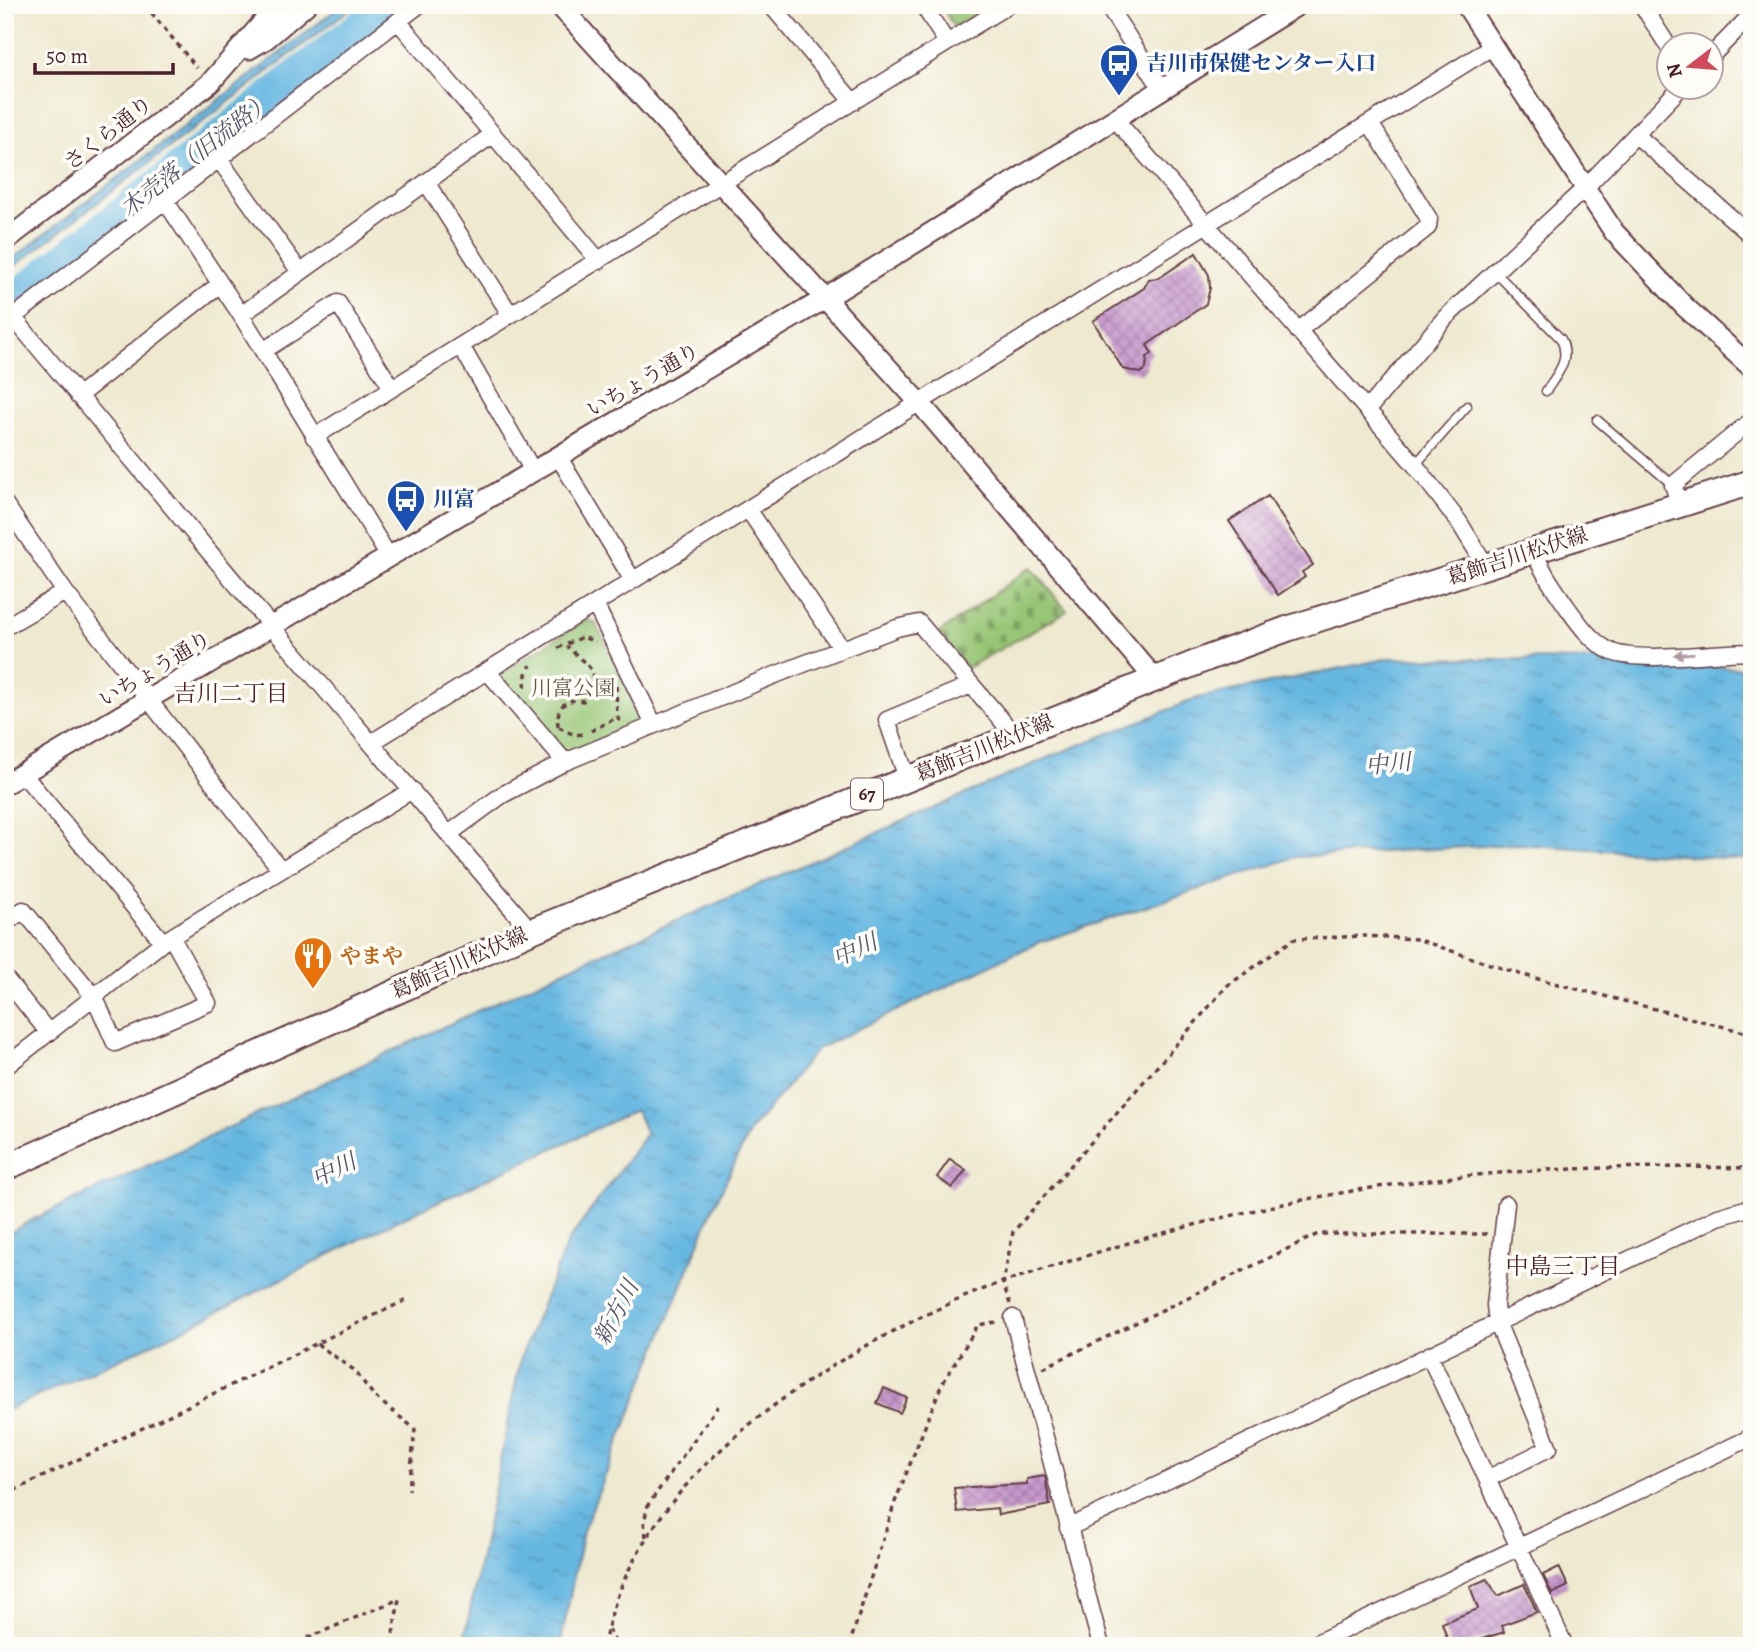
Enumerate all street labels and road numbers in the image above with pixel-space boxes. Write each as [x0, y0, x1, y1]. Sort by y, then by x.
street label: さくら通り [58, 90, 158, 176]
street label: いちょう通り [581, 336, 705, 424]
street label: 葛飾吉川松伏線 [1443, 520, 1591, 592]
street label: いちょう通り [94, 625, 216, 713]
street label: 葛飾吉川松伏線 [911, 707, 1057, 789]
road number: 67 [851, 778, 883, 810]
street label: 葛飾吉川松伏線 [386, 920, 532, 1006]

